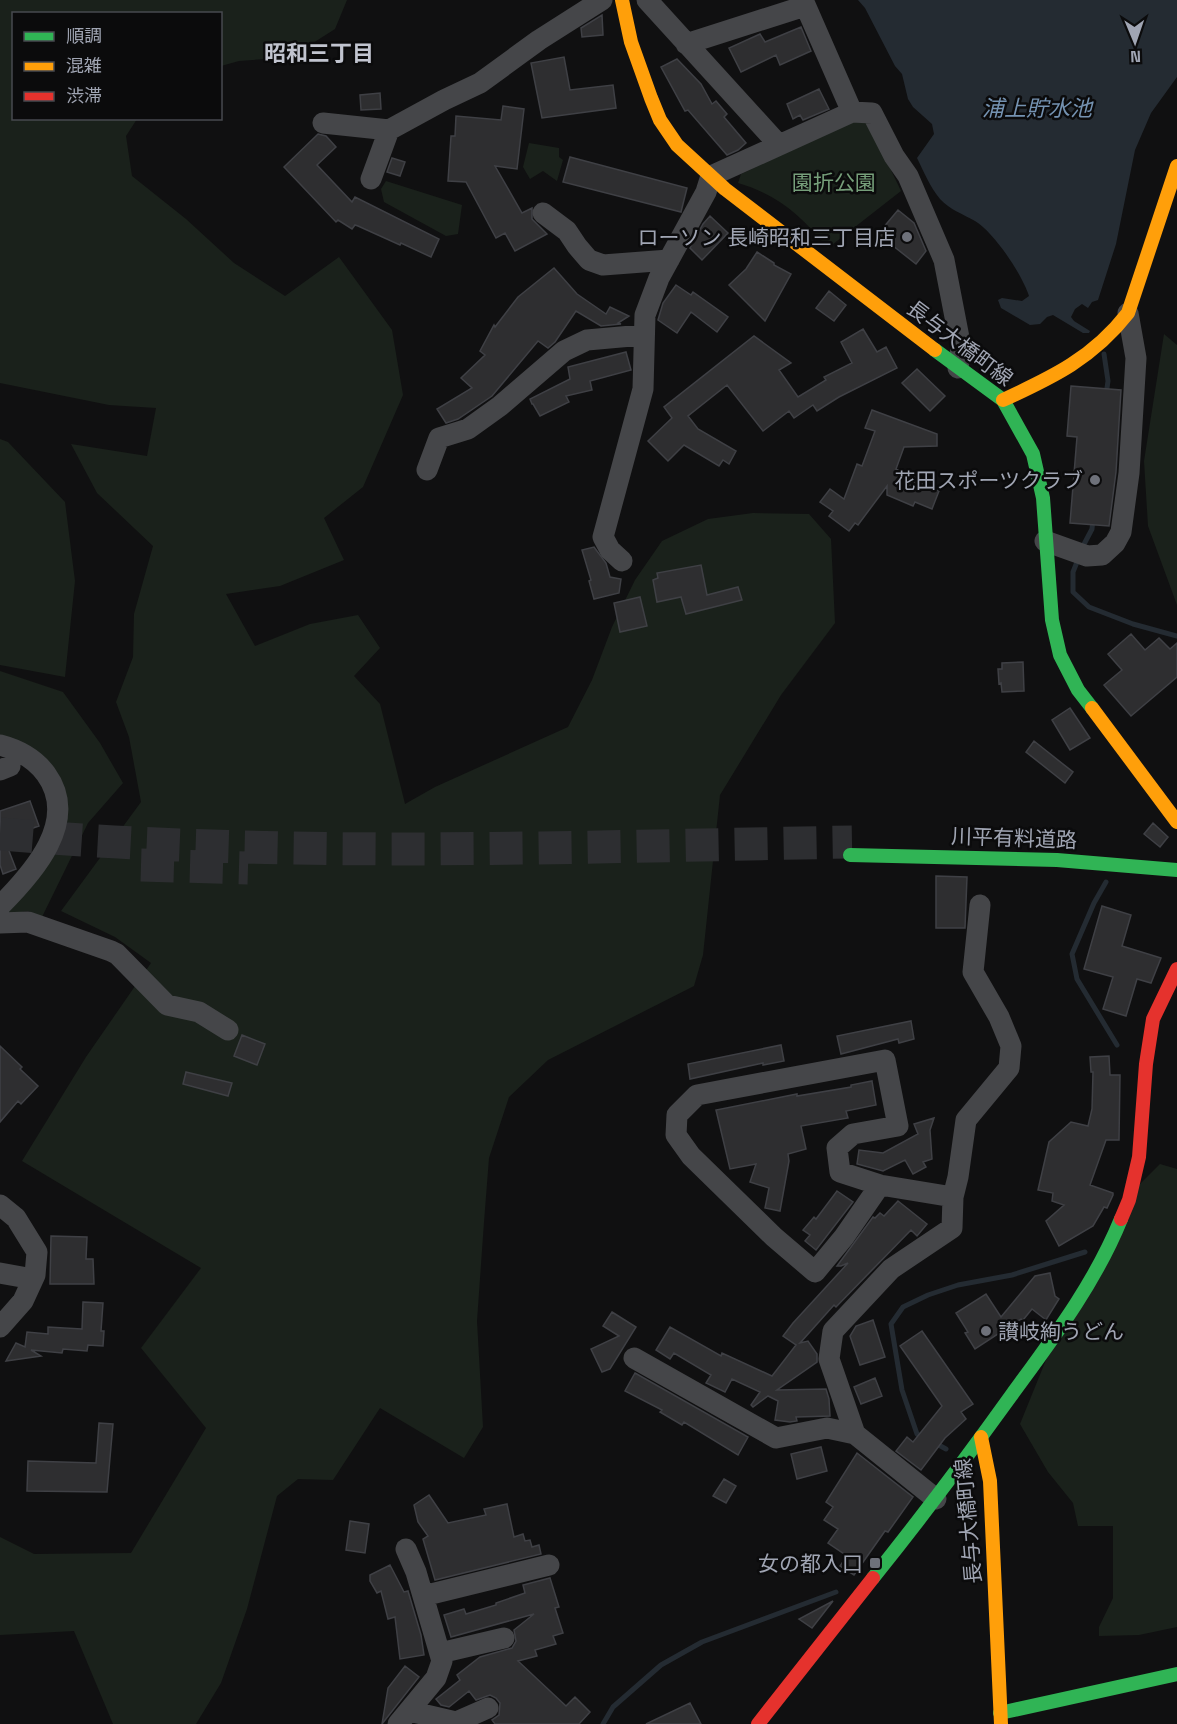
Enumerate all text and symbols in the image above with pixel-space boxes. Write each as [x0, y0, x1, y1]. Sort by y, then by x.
legend [12, 12, 222, 120]
north arrow [1105, 12, 1165, 72]
text: 順調 [66, 24, 102, 47]
district label: 昭和三丁目 [264, 39, 374, 67]
text: N [1130, 46, 1141, 67]
text: 混雑 [66, 54, 102, 77]
text: 渋滞 [66, 84, 102, 107]
water label: 浦上貯水池 [982, 94, 1094, 122]
park label: 園折公園 [792, 169, 876, 196]
place label: ローソン 長崎昭和三丁目店 [638, 224, 895, 251]
marker: ローソン 長崎昭和三丁目店 [900, 230, 914, 244]
street label: 長与大橋町線 [902, 294, 1018, 392]
place label: 花田スポーツクラブ [894, 467, 1083, 494]
marker: 花田スポーツクラブ [1088, 473, 1102, 487]
street label: 川平有料道路 [951, 822, 1077, 854]
place label: 讃岐絢うどん [998, 1318, 1124, 1345]
marker: 讃岐絢うどん [979, 1324, 993, 1338]
street label: 長与大橋町線 [949, 1457, 987, 1585]
place label: 女の都入口 [758, 1550, 863, 1577]
marker: 女の都入口 [868, 1556, 882, 1570]

